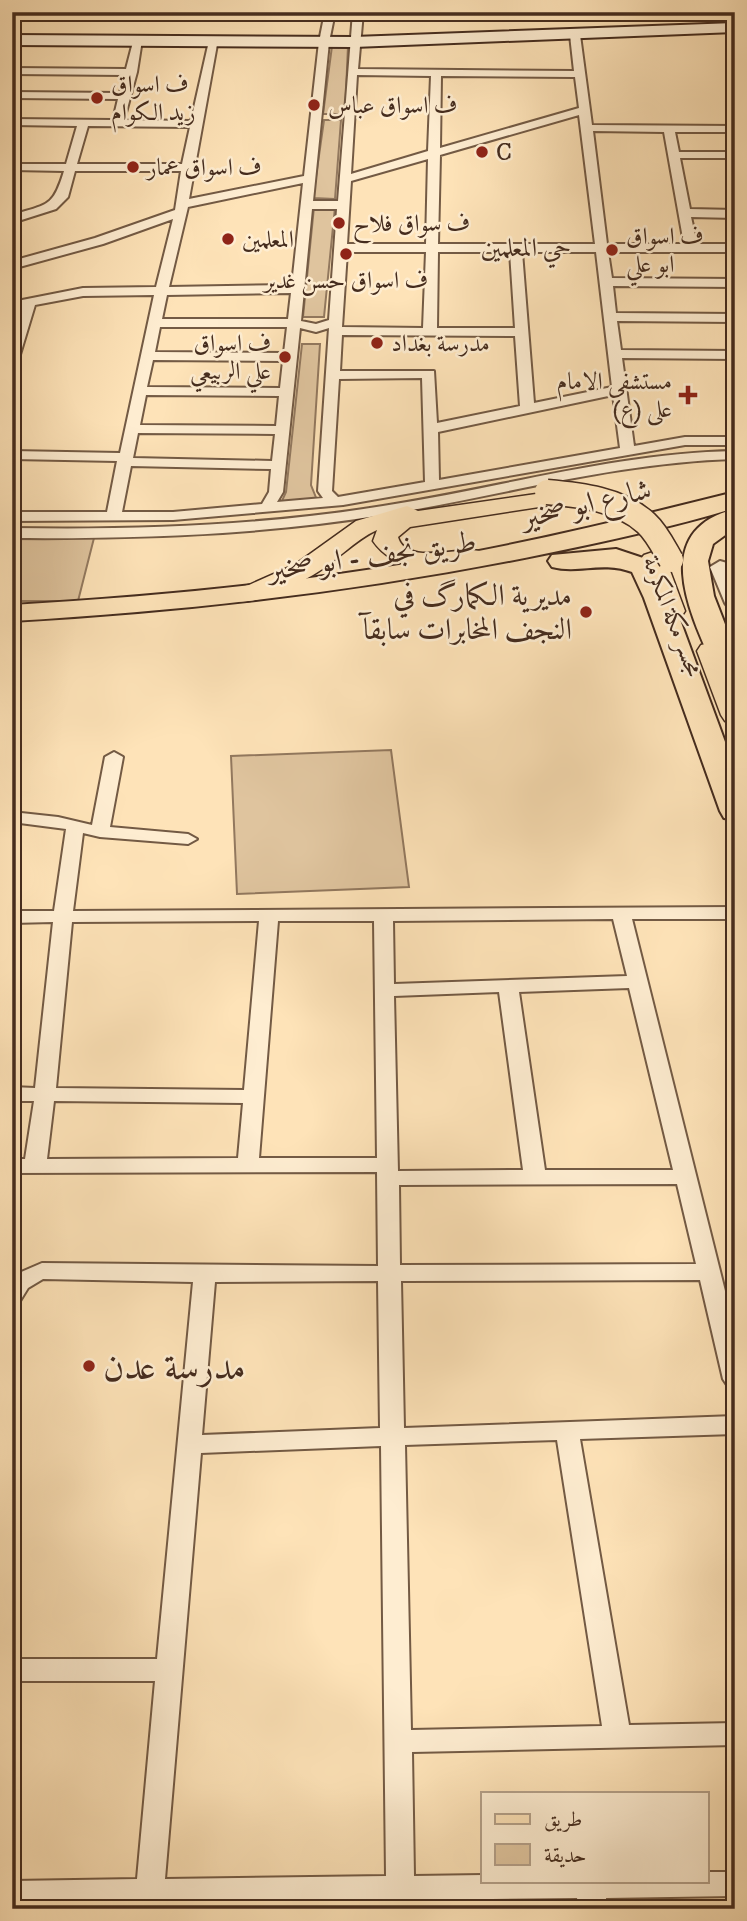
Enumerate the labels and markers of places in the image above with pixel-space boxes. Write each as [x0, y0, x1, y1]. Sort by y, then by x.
place label: ف اسواق زيد الكوام [111, 70, 196, 133]
marker: ف اسواق زيد الكوام [89, 90, 105, 106]
place label: ف اسواق عباس [328, 91, 457, 121]
marker: ف اسواق عباس [306, 97, 322, 113]
place label: C [496, 138, 512, 168]
marker: C [474, 144, 490, 160]
place label: ف اسواق عمار [145, 153, 262, 183]
marker: ف اسواق عمار [125, 159, 141, 175]
place label: ف سواق فلاح [353, 209, 470, 244]
marker: ف سواق فلاح [331, 215, 347, 231]
place label: ف اسواق ابو علي [626, 222, 704, 287]
place label: المعلمين [242, 225, 294, 255]
marker: المعلمين [220, 231, 236, 247]
marker: ف اسواق ابو علي [604, 242, 620, 258]
marker: ف اسواق حسن غدير [338, 246, 354, 262]
place label: ف اسواق حسن غدير [261, 266, 428, 296]
place label: ف اسواق علي الربيعي [190, 329, 271, 394]
place label: مدرسة بغداد [391, 329, 490, 359]
marker: مدرسة بغداد [369, 335, 385, 351]
marker: ف اسواق علي الربيعي [277, 349, 293, 365]
place label: مستشفی الامام علی (ع) [556, 367, 672, 429]
marker: مستشفی الامام علی (ع) [678, 385, 698, 405]
place label: مديرية الكمارگ في النجف المخابرات سابقآ [357, 578, 572, 649]
marker: مديرية الكمارگ في النجف المخابرات سابقآ [578, 604, 594, 620]
place label: مدرسة عدن [103, 1345, 246, 1392]
marker: مدرسة عدن [81, 1358, 97, 1374]

